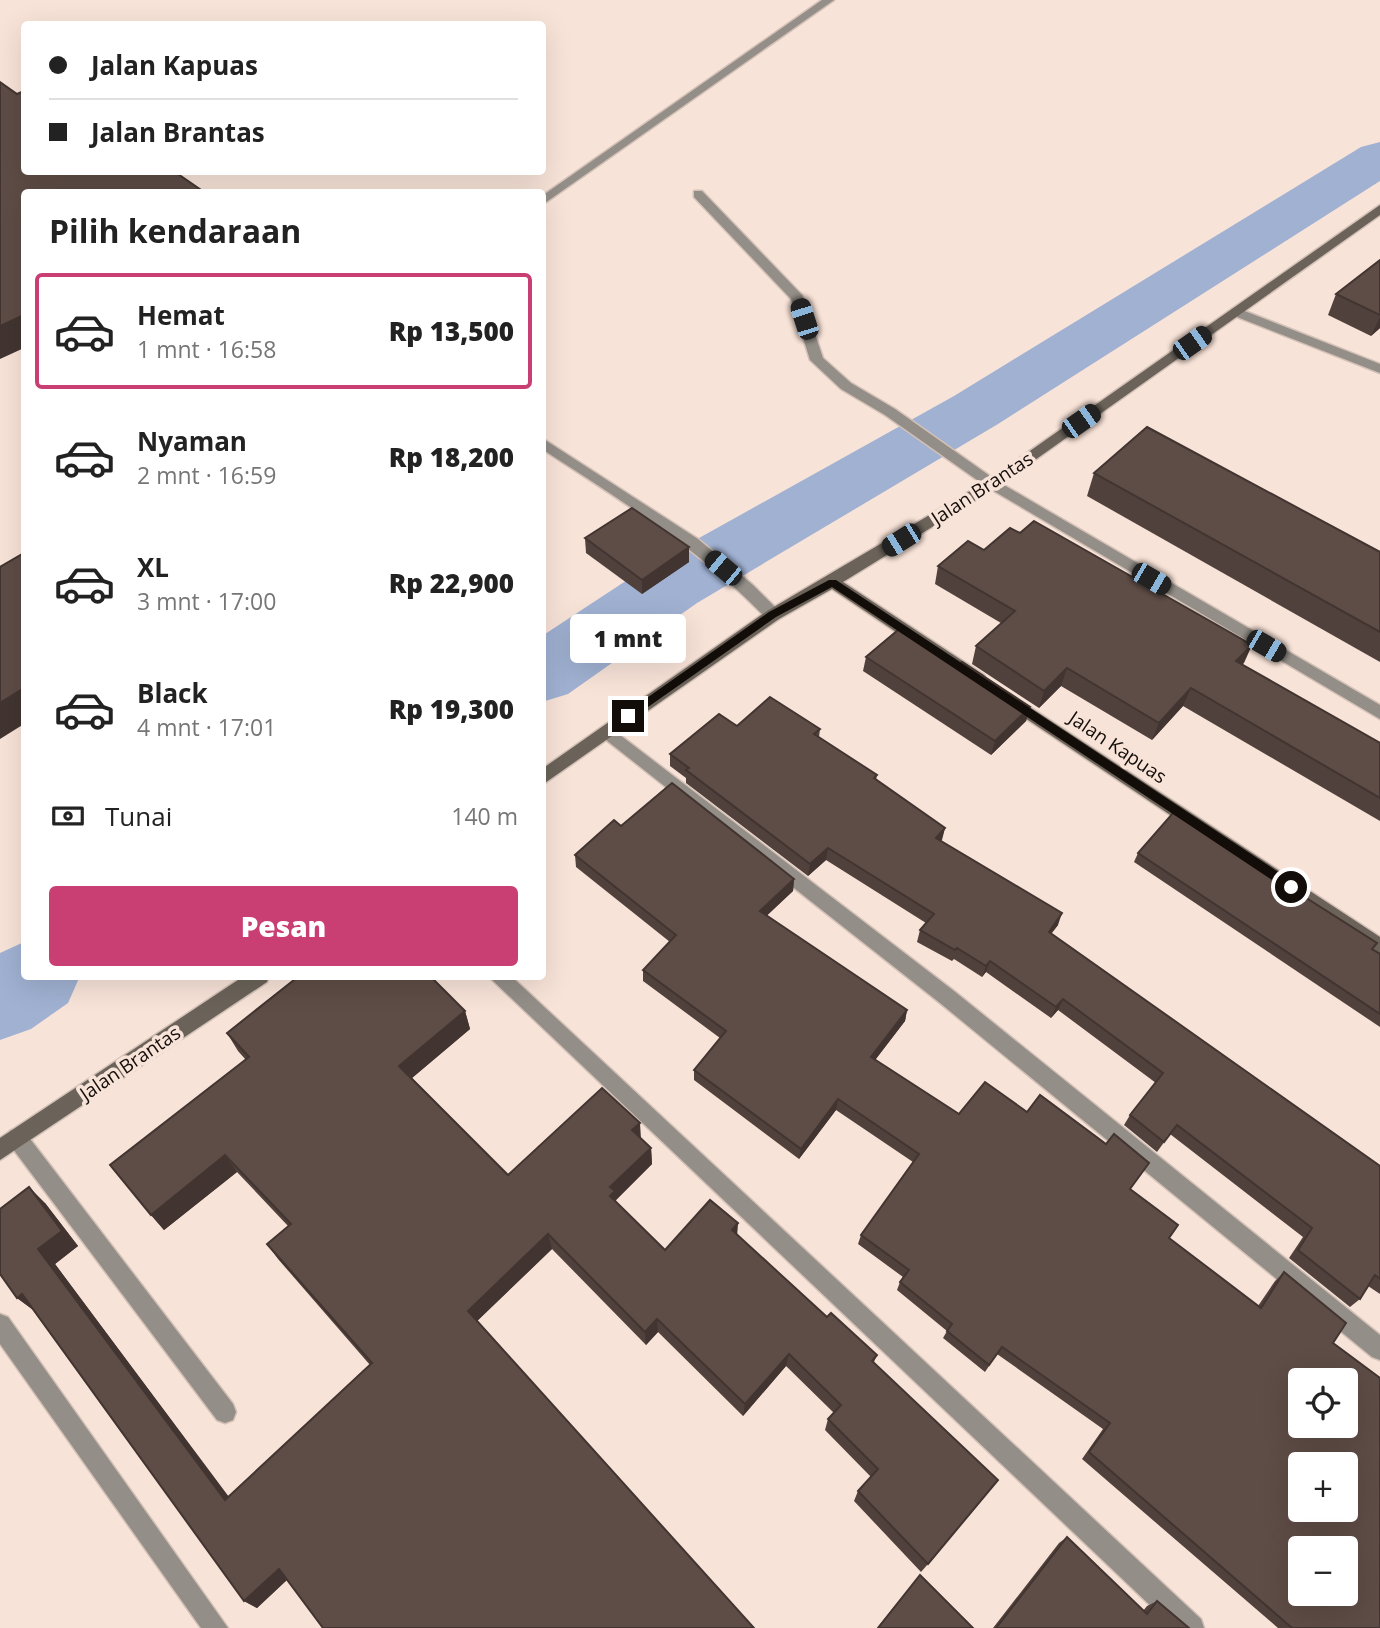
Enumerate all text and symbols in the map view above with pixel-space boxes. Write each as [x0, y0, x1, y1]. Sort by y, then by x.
text: Jalan Kapuas [91, 47, 258, 83]
text: Jalan Brantas [91, 114, 265, 150]
text: Pilih kendaraan [49, 209, 301, 252]
car [788, 296, 821, 342]
text: Hemat [137, 297, 225, 333]
icon: car [53, 300, 116, 363]
text: Rp 13,500 [389, 313, 514, 349]
car [1169, 322, 1216, 364]
text: 1 mnt · 16:58 [137, 333, 276, 365]
car [1058, 400, 1105, 442]
text: Nyaman [137, 423, 247, 459]
icon: car [53, 426, 116, 489]
text: Rp 18,200 [389, 439, 514, 475]
street label: Jalan Brantas [924, 445, 1038, 532]
text: 2 mnt · 16:59 [137, 459, 276, 491]
car [878, 520, 925, 560]
car [701, 546, 746, 590]
text: XL [137, 549, 169, 585]
icon: car [53, 552, 116, 615]
car [1128, 559, 1175, 599]
text: Rp 22,900 [389, 565, 514, 601]
text: 3 mnt · 17:00 [137, 585, 276, 617]
callout: 1 mnt [570, 614, 686, 664]
text: 1 mnt [594, 622, 662, 654]
car [1243, 626, 1290, 666]
text: Black [137, 675, 208, 711]
icon: car [53, 678, 116, 741]
text: Rp 19,300 [389, 691, 514, 727]
route end [612, 700, 644, 732]
street label: Jalan Kapuas [1062, 704, 1172, 789]
text: 4 mnt · 17:01 [137, 711, 276, 743]
icon: cash [49, 797, 87, 835]
text: Tunai [105, 798, 172, 834]
text: 140 m [451, 800, 518, 832]
route start [1275, 871, 1307, 903]
button: Pesan [49, 886, 518, 966]
street label: Jalan Brantas [73, 1020, 185, 1107]
map controls [1288, 1368, 1358, 1606]
button: locate [1288, 1368, 1358, 1438]
button: + [1288, 1452, 1358, 1522]
button: − [1288, 1536, 1358, 1606]

